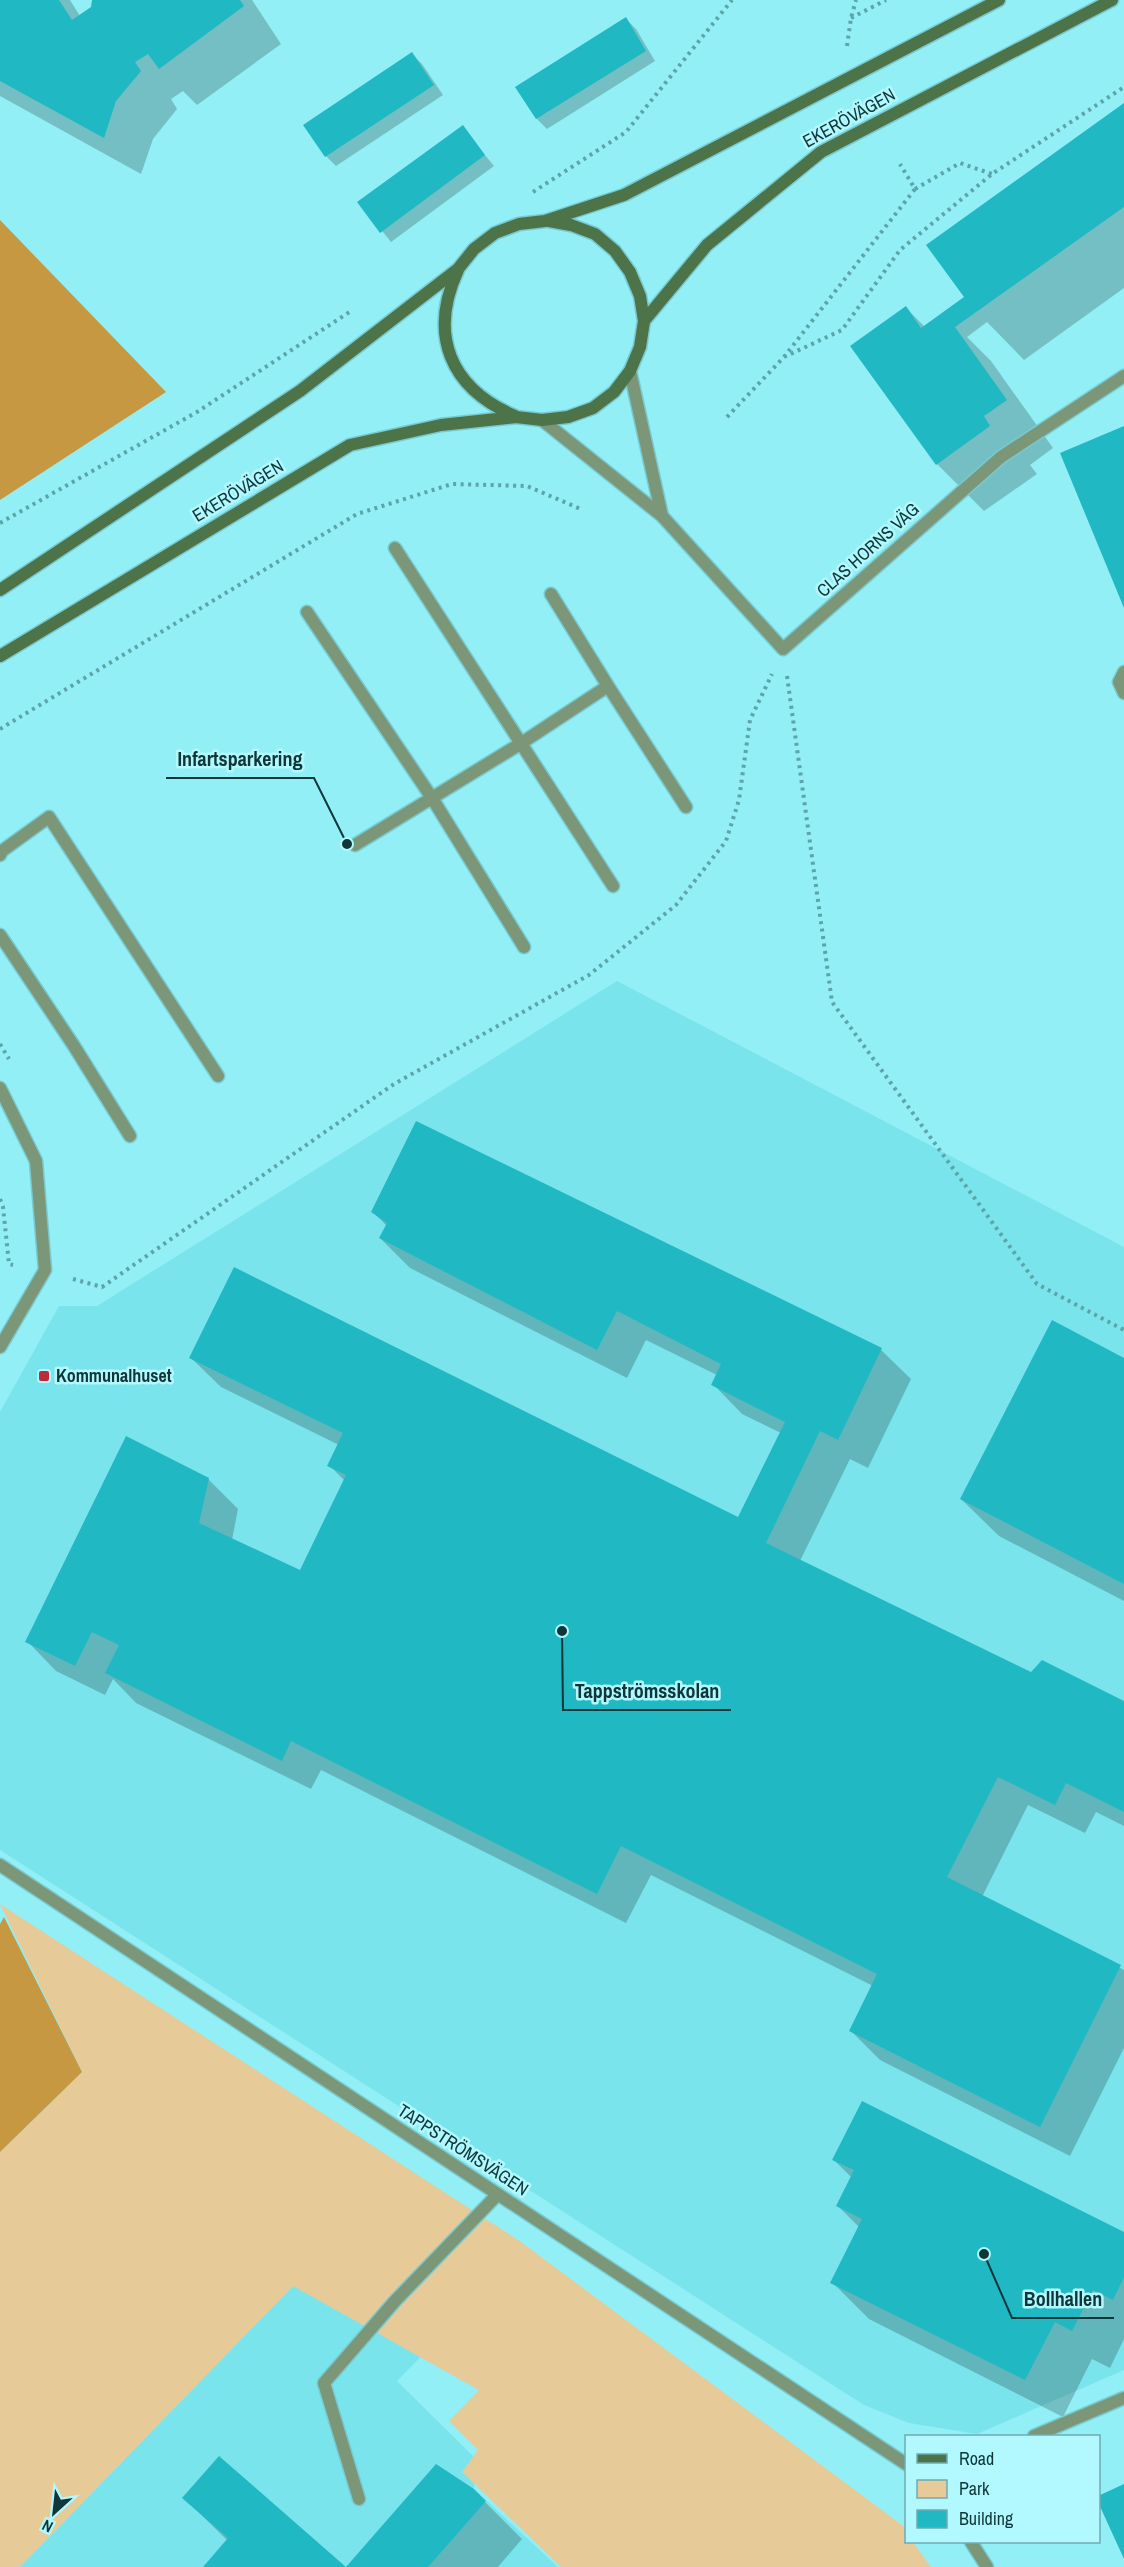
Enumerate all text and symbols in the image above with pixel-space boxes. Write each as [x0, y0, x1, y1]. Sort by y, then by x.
street label: EKERÖVÄGEN [798, 82, 900, 153]
street label: EKERÖVÄGEN [187, 454, 288, 528]
street label: CLAS HORNS VÄG [811, 497, 924, 602]
callout: Infartsparkering [166, 740, 314, 778]
text: Infartsparkering [178, 745, 302, 772]
place label: Kommunalhuset [56, 1363, 172, 1388]
marker: Kommunalhuset [37, 1369, 51, 1383]
callout: Tappströmsskolan [563, 1672, 731, 1710]
text: Tappströmsskolan [575, 1677, 719, 1704]
street label: TAPPSTRÖMSVÄGEN [393, 2098, 533, 2201]
callout: Bollhallen [1012, 2280, 1114, 2318]
text: Bollhallen [1024, 2285, 1102, 2312]
legend [905, 2435, 1100, 2543]
text: Road [959, 2446, 994, 2471]
text: Park [959, 2476, 990, 2501]
north arrow [24, 2483, 84, 2543]
text: Building [959, 2506, 1014, 2531]
text: N [38, 2514, 56, 2538]

